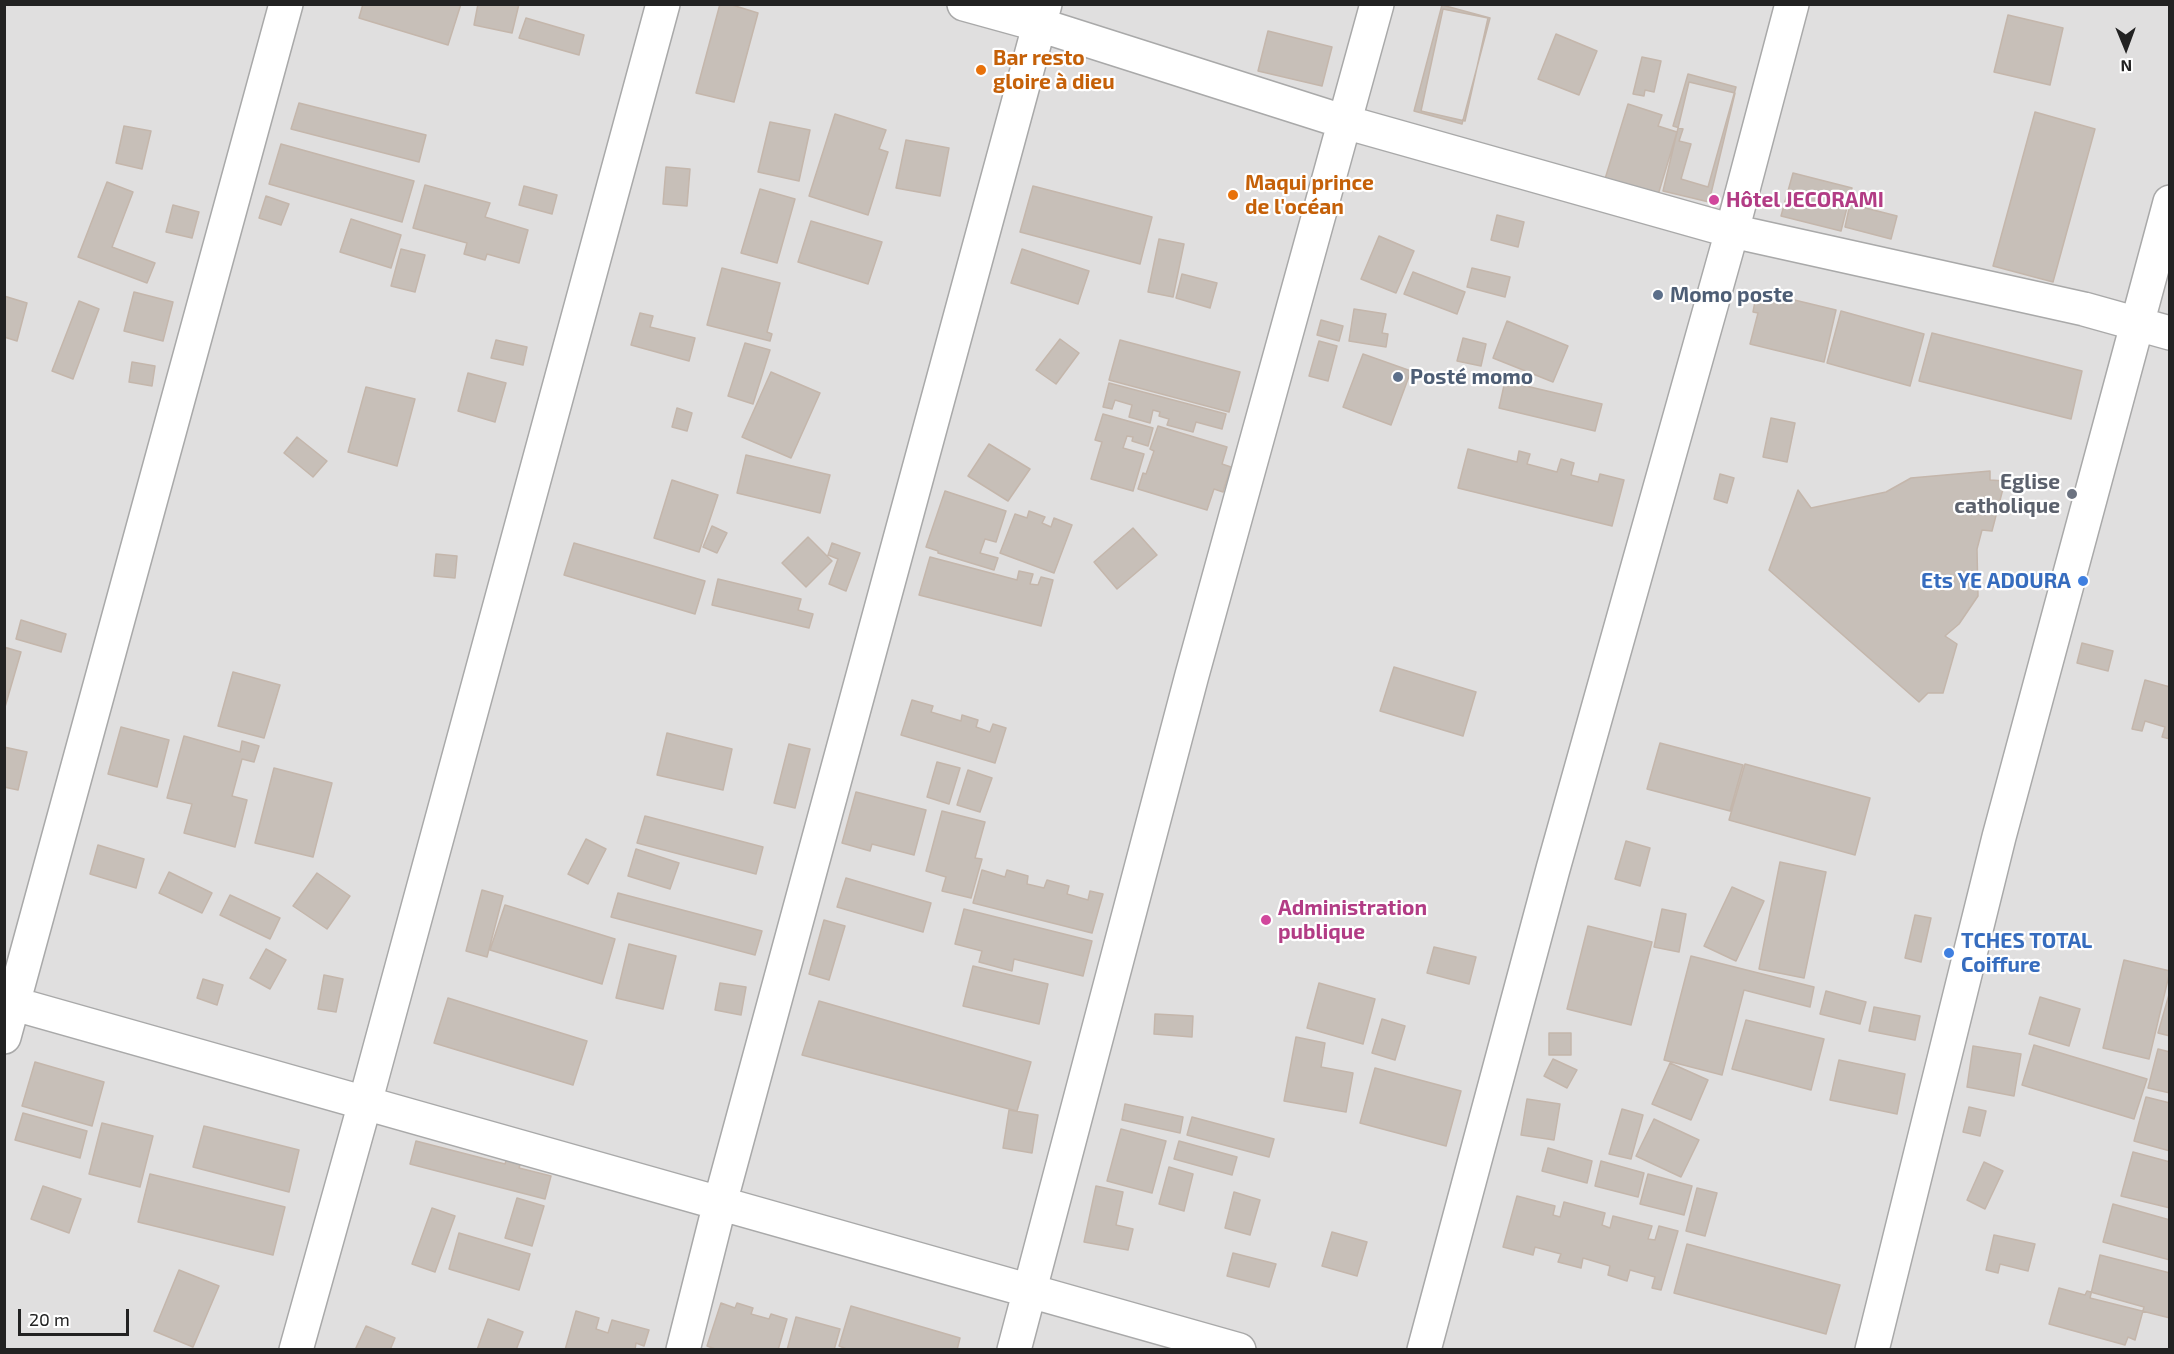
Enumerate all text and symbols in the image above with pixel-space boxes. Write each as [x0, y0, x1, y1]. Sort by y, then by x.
north arrow [2096, 18, 2156, 78]
place label: Bar resto gloire à dieu [993, 45, 1115, 95]
text: N [2120, 57, 2132, 76]
marker: Bar resto gloire à dieu [974, 63, 988, 77]
place label: Maqui prince de l'océan [1245, 170, 1374, 220]
place label: Hôtel JECORAMI [1726, 187, 1884, 213]
marker: Maqui prince de l'océan [1226, 188, 1240, 202]
marker: Hôtel JECORAMI [1707, 193, 1721, 207]
place label: Momo poste [1670, 282, 1794, 308]
marker: Momo poste [1651, 288, 1665, 302]
place label: Posté momo [1410, 364, 1533, 390]
marker: Posté momo [1391, 370, 1405, 384]
place label: Eglise catholique [1954, 469, 2060, 519]
marker: Eglise catholique [2065, 487, 2079, 501]
place label: Ets YE ADOURA [1921, 568, 2071, 594]
marker: Ets YE ADOURA [2076, 574, 2090, 588]
place label: Administration publique [1278, 895, 1427, 945]
marker: Administration publique [1259, 913, 1273, 927]
place label: TCHES TOTAL Coiffure [1961, 928, 2092, 978]
marker: TCHES TOTAL Coiffure [1942, 946, 1956, 960]
scale bar [21, 1297, 132, 1335]
text: 20 m [29, 1308, 70, 1330]

